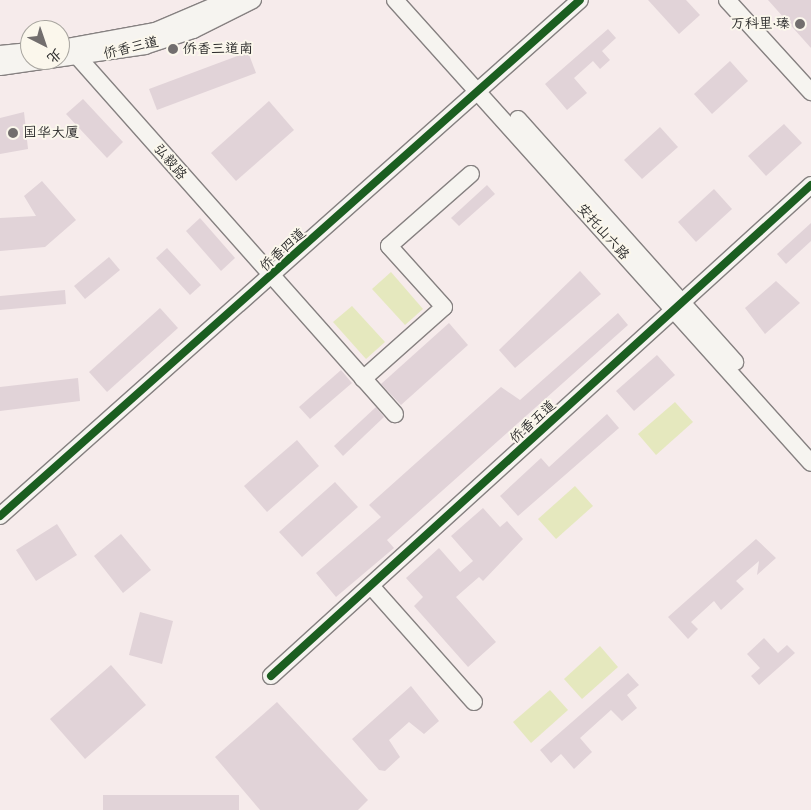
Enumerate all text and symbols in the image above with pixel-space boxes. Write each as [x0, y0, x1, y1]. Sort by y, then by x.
place label: 万科里·瑧 [731, 16, 790, 32]
marker: 万科里·瑧 [794, 18, 806, 30]
north arrow [20, 20, 70, 70]
street label: 侨香三道 [102, 34, 160, 62]
place label: 侨香三道南 [183, 41, 253, 57]
text: 北 [42, 43, 67, 68]
marker: 侨香三道南 [167, 43, 179, 55]
place label: 国华大厦 [23, 125, 79, 141]
marker: 国华大厦 [7, 127, 19, 139]
street label: 弘毅路 [150, 141, 190, 183]
street label: 安托山六路 [573, 200, 633, 264]
street label: 侨香四道 [257, 225, 309, 275]
street label: 侨香五道 [507, 397, 559, 447]

